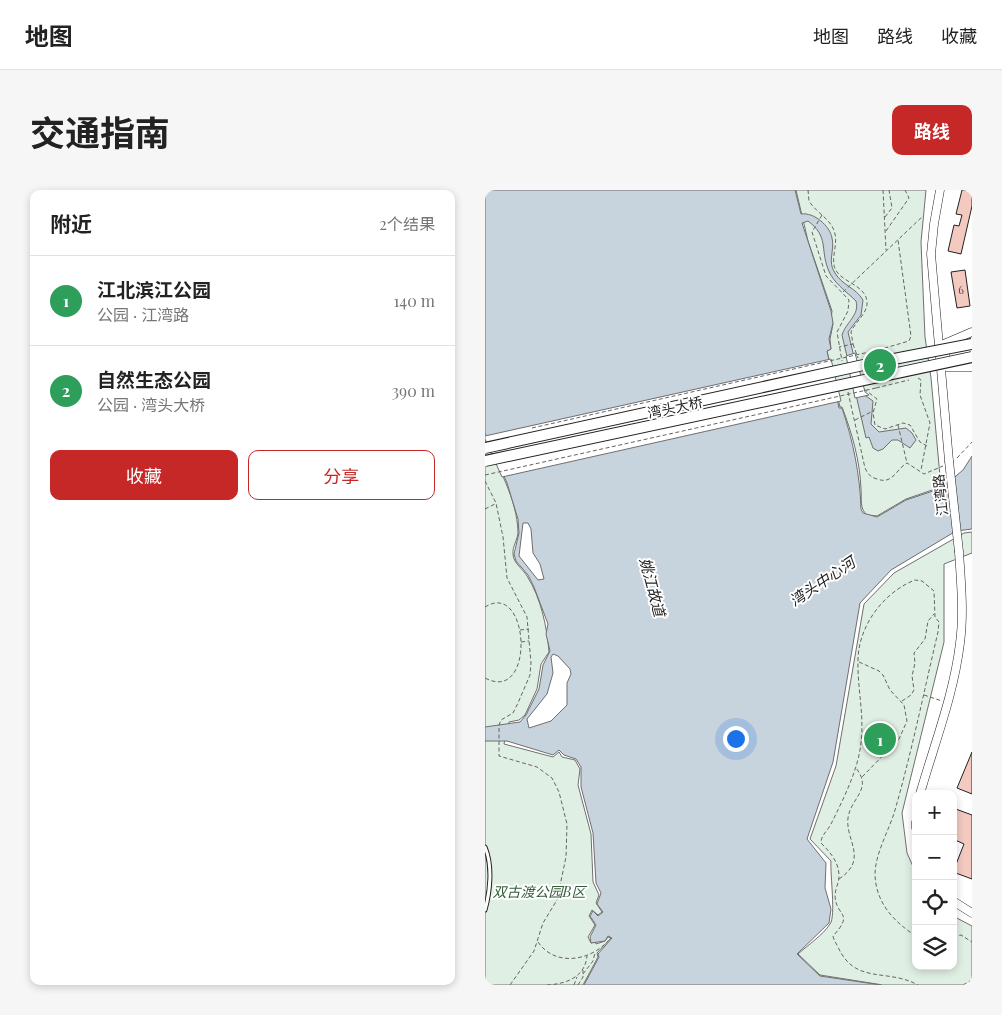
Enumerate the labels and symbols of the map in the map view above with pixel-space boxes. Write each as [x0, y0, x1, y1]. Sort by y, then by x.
house number: 6 [958, 282, 964, 297]
pin: 2 [864, 346, 896, 384]
street label: 湾头大桥 [646, 392, 704, 422]
street label: 江湾路 [928, 473, 952, 517]
water label: 湾头中心河 [785, 550, 861, 610]
water label: 姚江故道 [636, 555, 671, 620]
pin: 1 [864, 720, 896, 758]
your location [723, 726, 749, 752]
park label: 双古渡公园B区 [493, 882, 587, 901]

